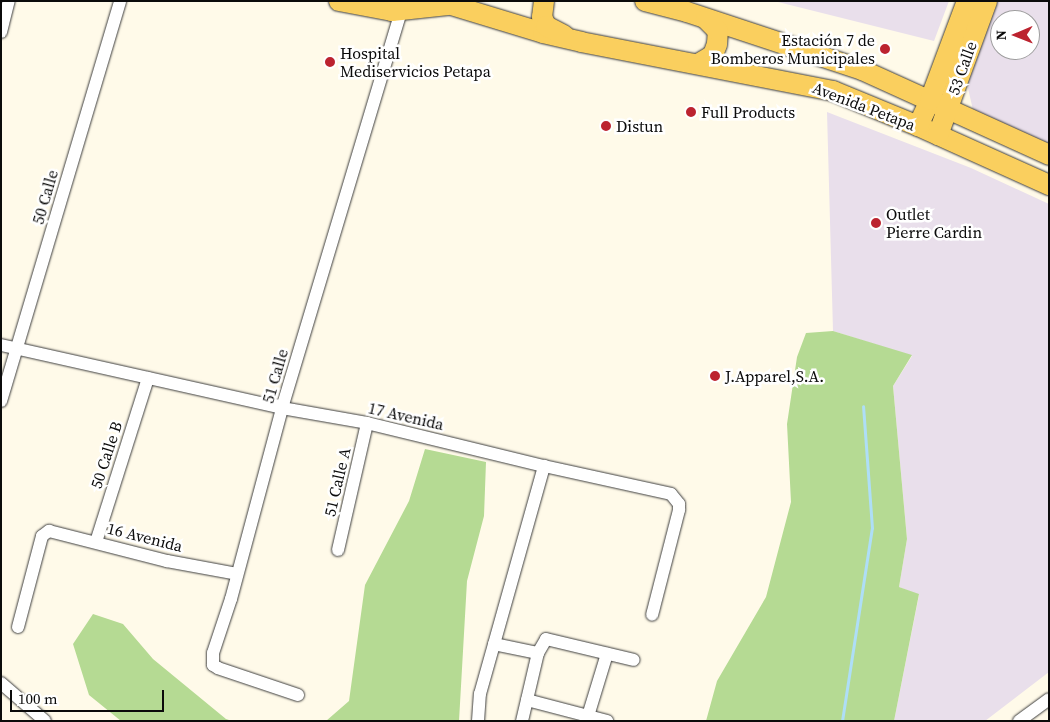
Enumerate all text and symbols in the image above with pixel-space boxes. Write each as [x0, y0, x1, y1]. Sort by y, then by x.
north arrow [990, 10, 1040, 60]
place label: Estación 7 de Bomberos Municipales [711, 30, 875, 68]
text: N [991, 30, 1011, 41]
street label: 53 Calle [943, 39, 981, 97]
place label: Hospital Mediservicios Petapa [340, 43, 491, 81]
marker: Estación 7 de Bomberos Municipales [879, 43, 891, 55]
marker: Hospital Mediservicios Petapa [324, 56, 336, 68]
street label: Avenida Petapa [810, 78, 918, 134]
place label: Full Products [701, 102, 795, 122]
marker: Full Products [685, 106, 697, 118]
place label: Distun [616, 116, 663, 136]
marker: Distun [600, 120, 612, 132]
street label: 50 Calle [28, 168, 62, 226]
place label: Outlet Pierre Cardin [886, 204, 982, 242]
marker: Outlet Pierre Cardin [870, 217, 882, 229]
street label: 51 Calle [258, 347, 292, 405]
place label: J.Apparel,S.A. [725, 366, 824, 386]
marker: J.Apparel,S.A. [709, 370, 721, 382]
street label: 17 Avenida [366, 398, 446, 434]
street label: 50 Calle B [86, 419, 126, 491]
street label: 51 Calle A [320, 446, 354, 518]
street label: 16 Avenida [105, 518, 185, 556]
scale bar [12, 680, 166, 712]
text: 100 m [18, 688, 58, 709]

